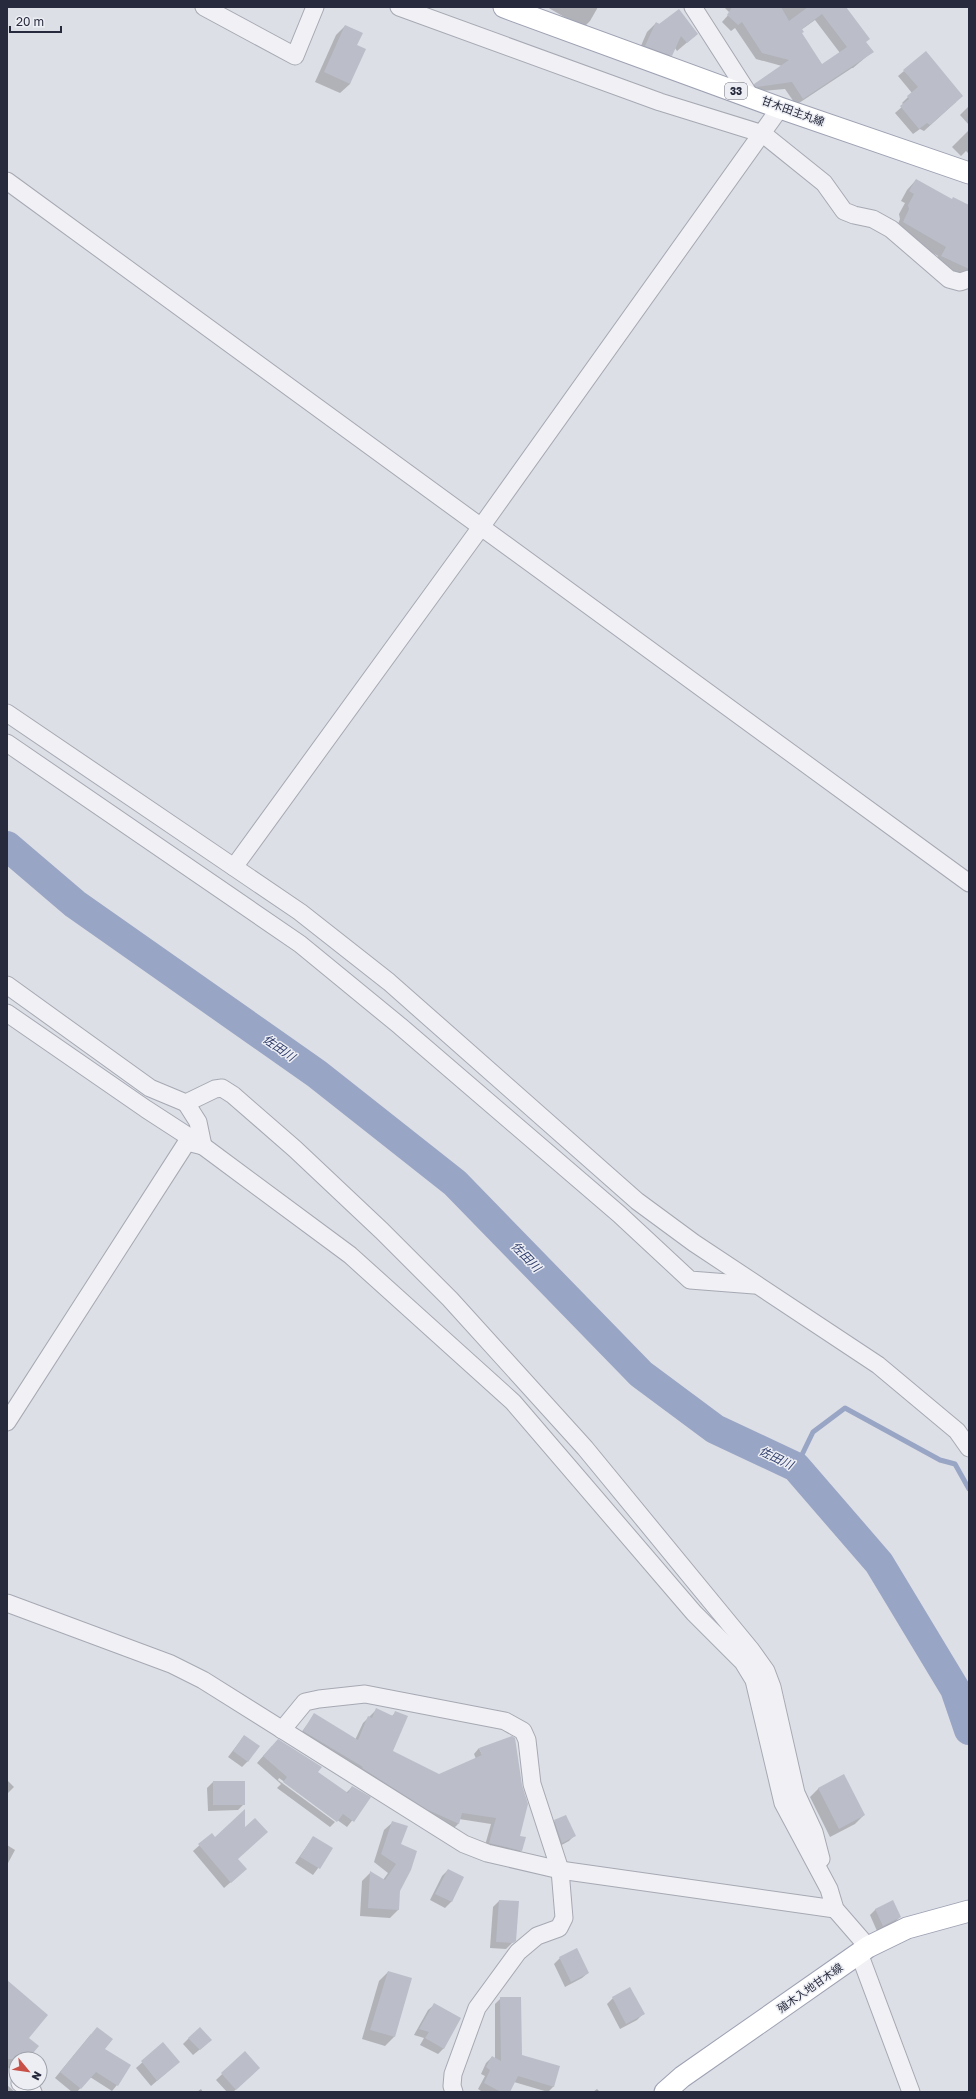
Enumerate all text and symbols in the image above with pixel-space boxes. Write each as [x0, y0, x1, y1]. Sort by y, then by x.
scale bar [10, 8, 61, 34]
text: 20 m [16, 14, 44, 29]
road number: 33 [725, 83, 747, 99]
street label: 甘木田主丸線 [760, 93, 826, 128]
water label: 佐田川 [260, 1031, 300, 1065]
water label: 佐田川 [508, 1238, 546, 1276]
water label: 佐田川 [757, 1443, 797, 1473]
street label: 殖木入地甘木線 [774, 1960, 845, 2015]
north arrow [8, 2051, 48, 2091]
text: N [29, 2069, 45, 2083]

